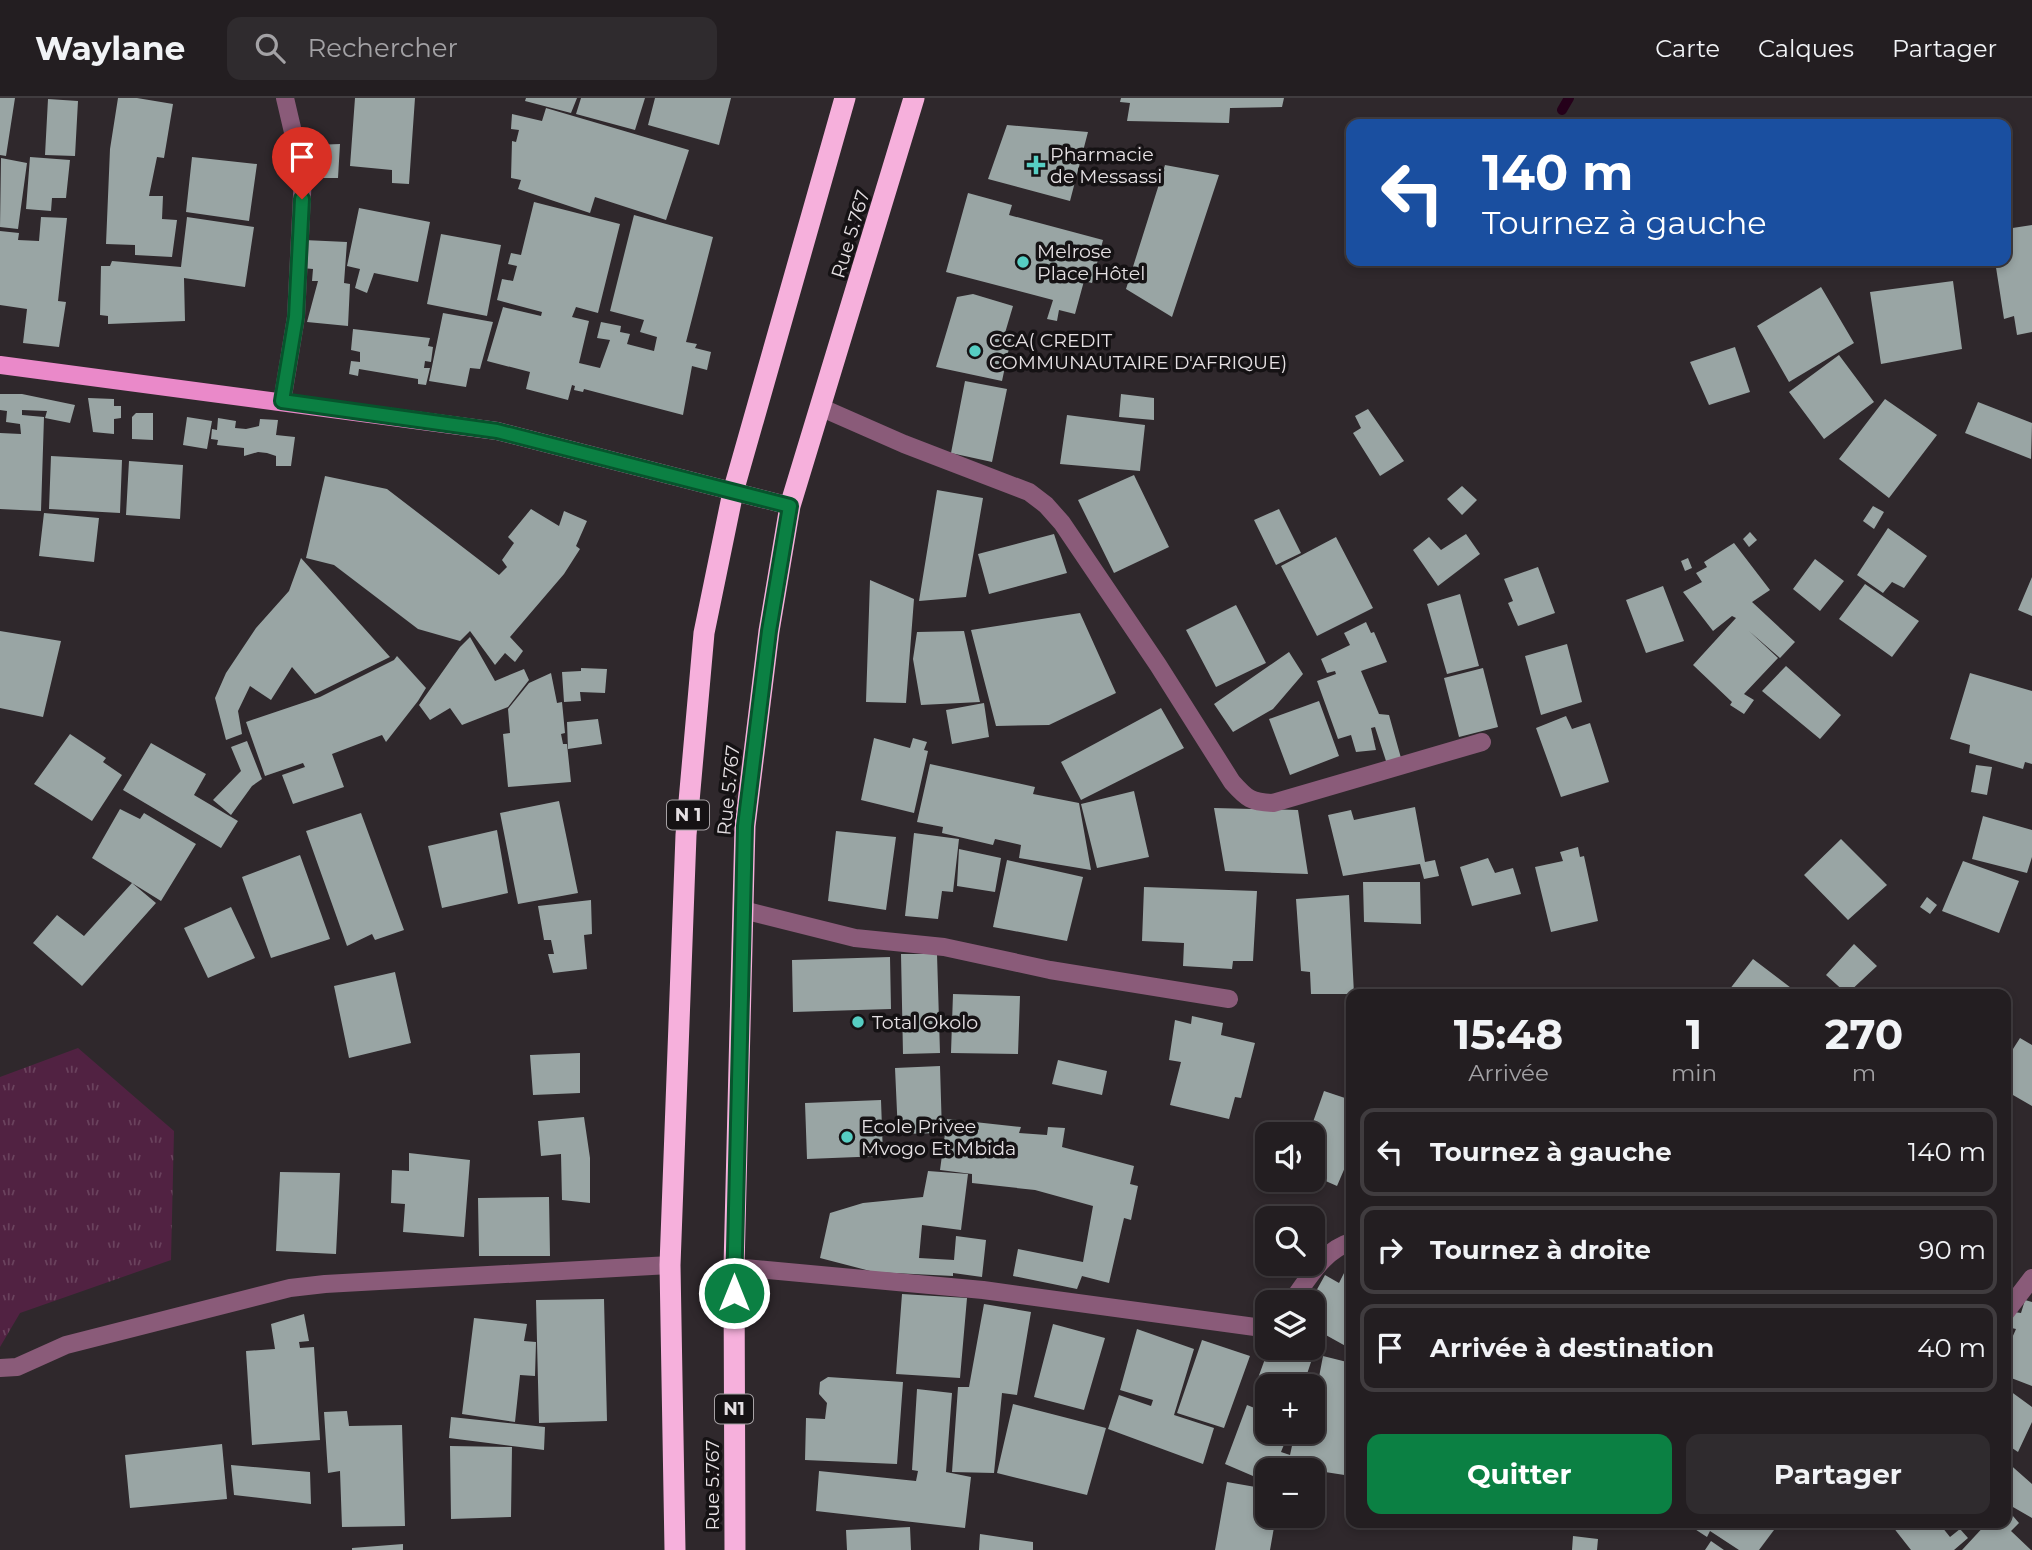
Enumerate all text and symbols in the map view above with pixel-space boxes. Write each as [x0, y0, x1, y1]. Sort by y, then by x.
search box [227, 17, 717, 80]
text: Waylane [35, 28, 185, 68]
icon: search [251, 29, 289, 67]
text: Rechercher [307, 32, 458, 64]
text: Carte [1655, 34, 1720, 63]
text: Calques [1758, 34, 1854, 63]
text: Partager [1892, 34, 1997, 63]
pin [272, 127, 332, 199]
icon: arrive [283, 138, 321, 176]
place label: Pharmacie de Messassi [1050, 143, 1162, 188]
text: 140 m [1482, 143, 1634, 202]
icon: left [1367, 147, 1458, 238]
marker: Pharmacie de Messassi [1028, 157, 1044, 173]
street label: Rue 5.767 [826, 187, 875, 281]
text: Tournez à gauche [1482, 203, 1767, 242]
place label: Melrose Place Hôtel [1037, 240, 1145, 285]
marker: Melrose Place Hôtel [1015, 254, 1031, 270]
place label: CCA( CREDIT COMMUNAUTAIRE D'AFRIQUE) [989, 329, 1287, 374]
marker: CCA( CREDIT COMMUNAUTAIRE D'AFRIQUE) [967, 343, 983, 359]
street label: Rue 5.767 [712, 744, 745, 836]
road number: N 1 [667, 800, 709, 830]
text: 15:48 [1454, 1008, 1563, 1060]
text: 1 [1686, 1008, 1702, 1060]
text: 270 [1825, 1008, 1903, 1060]
place label: Total Okolo [872, 1011, 978, 1034]
marker: Total Okolo [850, 1014, 866, 1030]
text: Arrivée [1468, 1059, 1549, 1087]
text: min [1671, 1059, 1717, 1087]
text: m [1852, 1059, 1876, 1087]
place label: Ecole Privee Mvogo Et Mbida [861, 1115, 1016, 1160]
map controls [1255, 1122, 1325, 1528]
button: sound [1255, 1122, 1325, 1192]
marker: Ecole Privee Mvogo Et Mbida [839, 1129, 855, 1145]
icon: left [1371, 1133, 1409, 1171]
text: Tournez à gauche [1430, 1136, 1672, 1168]
text: 140 m [1908, 1136, 1986, 1168]
button: search [1255, 1206, 1325, 1276]
icon: right [1371, 1231, 1409, 1269]
text: Tournez à droite [1430, 1234, 1651, 1266]
text: 90 m [1919, 1234, 1986, 1266]
position arrow [697, 1256, 771, 1330]
button: layers [1255, 1290, 1325, 1360]
icon: arrive [1371, 1329, 1409, 1367]
text: Arrivée à destination [1430, 1332, 1714, 1364]
text: 40 m [1917, 1332, 1986, 1364]
button: + [1255, 1374, 1325, 1444]
road number: N1 [715, 1394, 753, 1424]
button: Quitter [1367, 1434, 1672, 1514]
button: Partager [1686, 1434, 1990, 1514]
street label: Rue 5.767 [701, 1440, 724, 1530]
button: − [1255, 1458, 1325, 1528]

